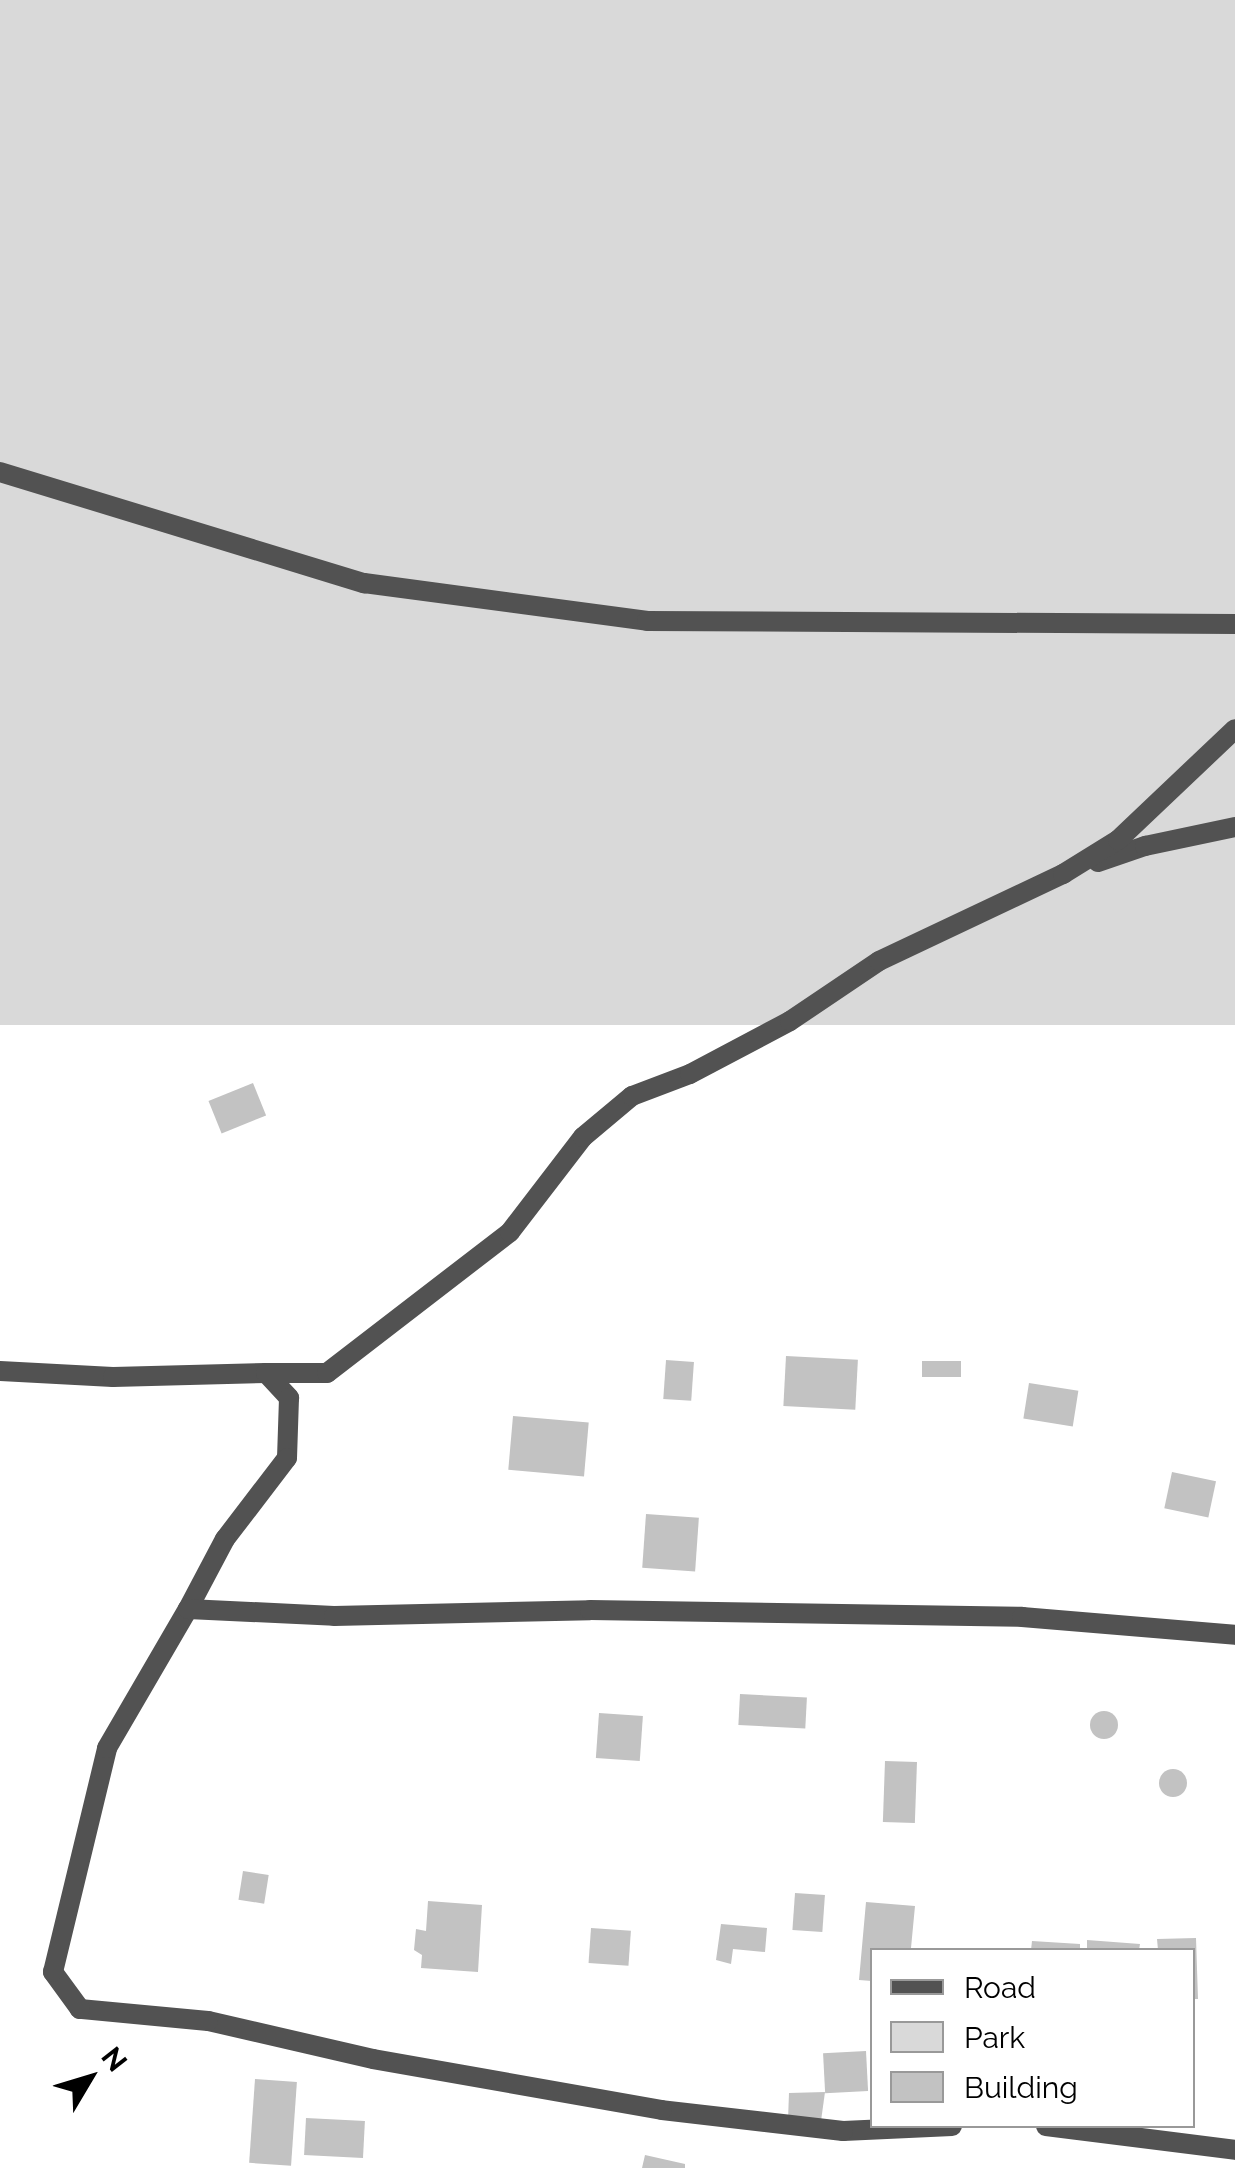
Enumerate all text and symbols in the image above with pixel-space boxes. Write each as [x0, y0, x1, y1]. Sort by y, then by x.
legend [870, 1948, 1195, 2128]
text: Road [964, 1970, 1036, 2005]
text: Park [964, 2020, 1025, 2055]
north arrow [40, 2028, 140, 2128]
text: N [94, 2041, 134, 2078]
text: Building [964, 2070, 1078, 2105]

